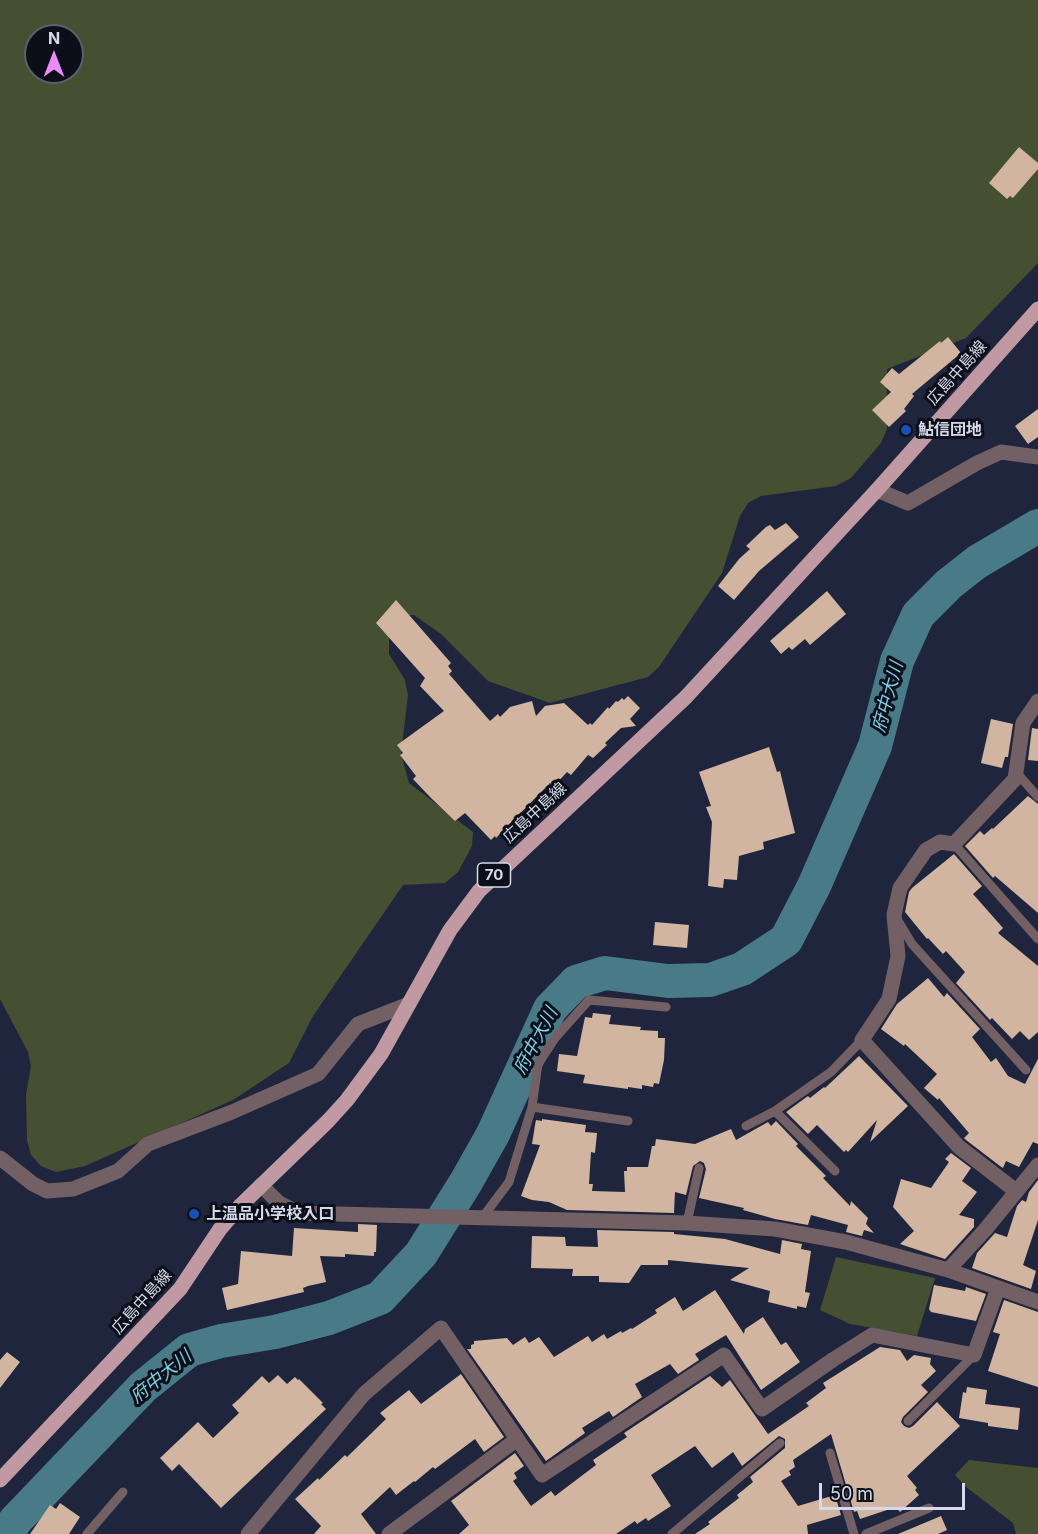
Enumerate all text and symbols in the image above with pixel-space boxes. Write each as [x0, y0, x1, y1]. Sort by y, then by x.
north arrow [24, 24, 84, 84]
text: N [48, 28, 60, 48]
street label: 広島中島線 [923, 337, 991, 409]
place label: 鮎信団地 [918, 420, 982, 440]
marker: 鮎信団地 [899, 423, 913, 437]
water label: 府中大川 [868, 659, 908, 735]
street label: 広島中島線 [499, 779, 571, 847]
road number: 70 [478, 863, 510, 887]
water label: 府中大川 [510, 1004, 562, 1078]
place label: 上温品小学校入口 [206, 1204, 334, 1224]
marker: 上温品小学校入口 [187, 1207, 201, 1221]
street label: 広島中島線 [108, 1266, 176, 1338]
water label: 府中大川 [126, 1346, 196, 1408]
scale bar [822, 1471, 968, 1509]
text: 50 m [830, 1483, 873, 1504]

